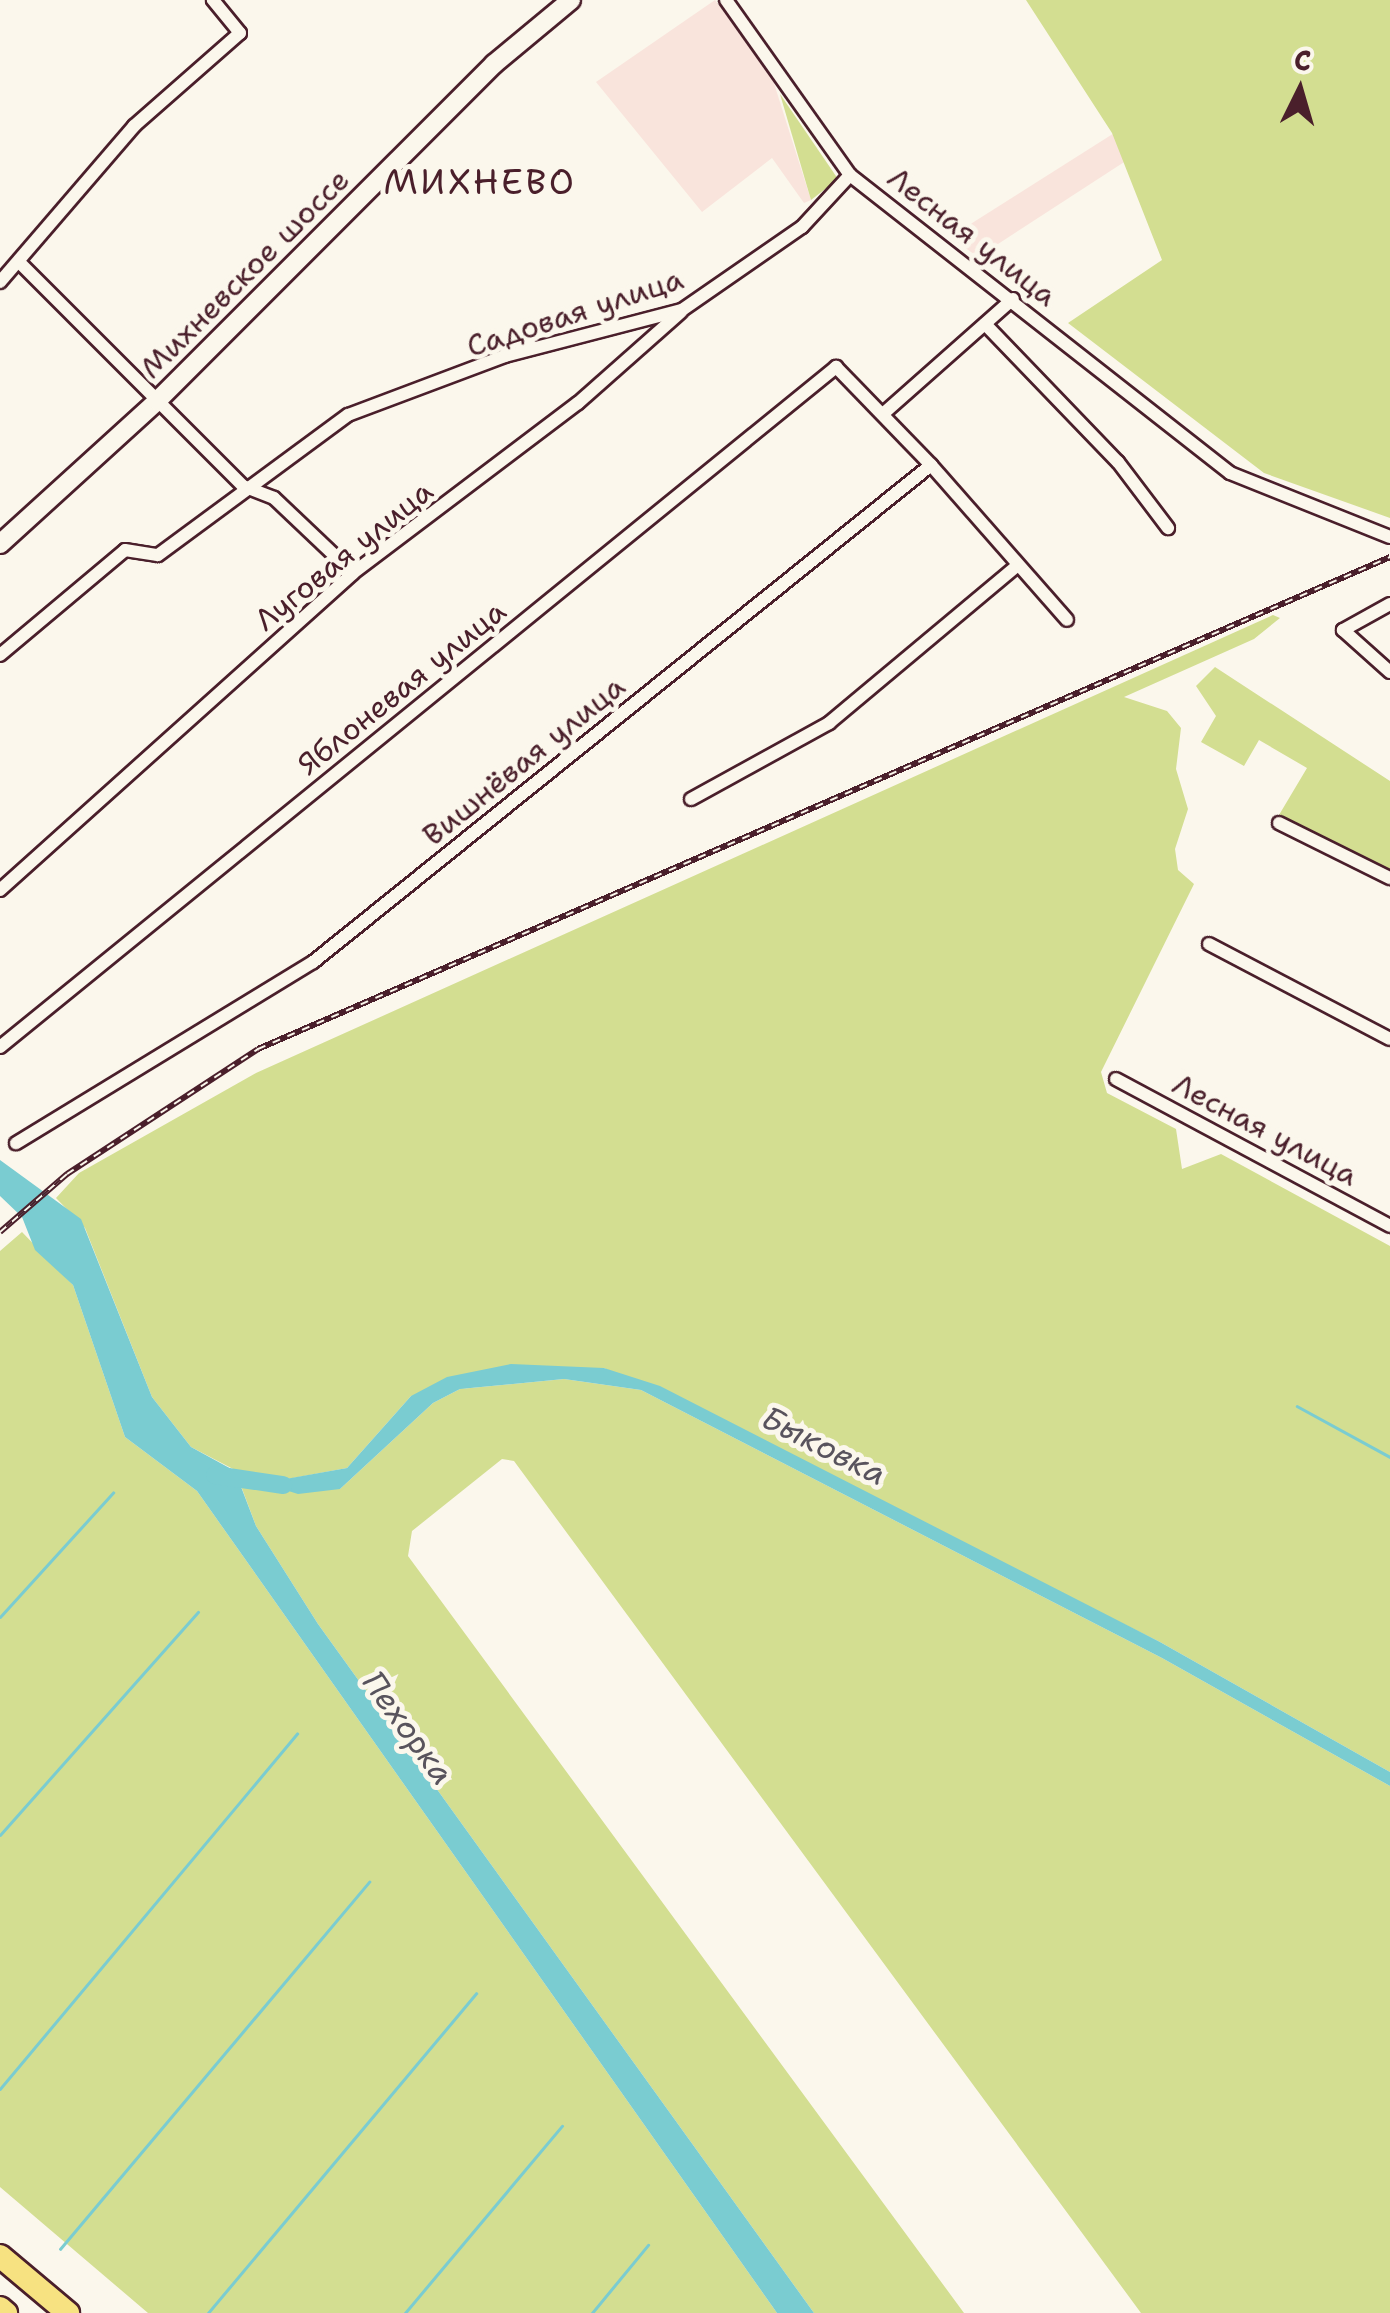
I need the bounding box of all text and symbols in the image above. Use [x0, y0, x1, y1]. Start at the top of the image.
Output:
north arrow [1250, 40, 1350, 140]
text: С [1292, 40, 1313, 80]
street label: Лесная улица [880, 160, 1064, 314]
district label: МИХНЕВО [384, 161, 576, 203]
street label: Михневское шоссе [133, 162, 357, 386]
street label: Садовая улица [462, 261, 688, 365]
street label: Луговая улица [248, 473, 440, 639]
street label: Яблоневая улица [291, 593, 513, 783]
street label: Вишнёвая улица [416, 669, 632, 853]
street label: Лесная улица [1166, 1066, 1364, 1194]
water label: Быковка [755, 1398, 893, 1494]
water label: Пехорка [354, 1664, 462, 1792]

